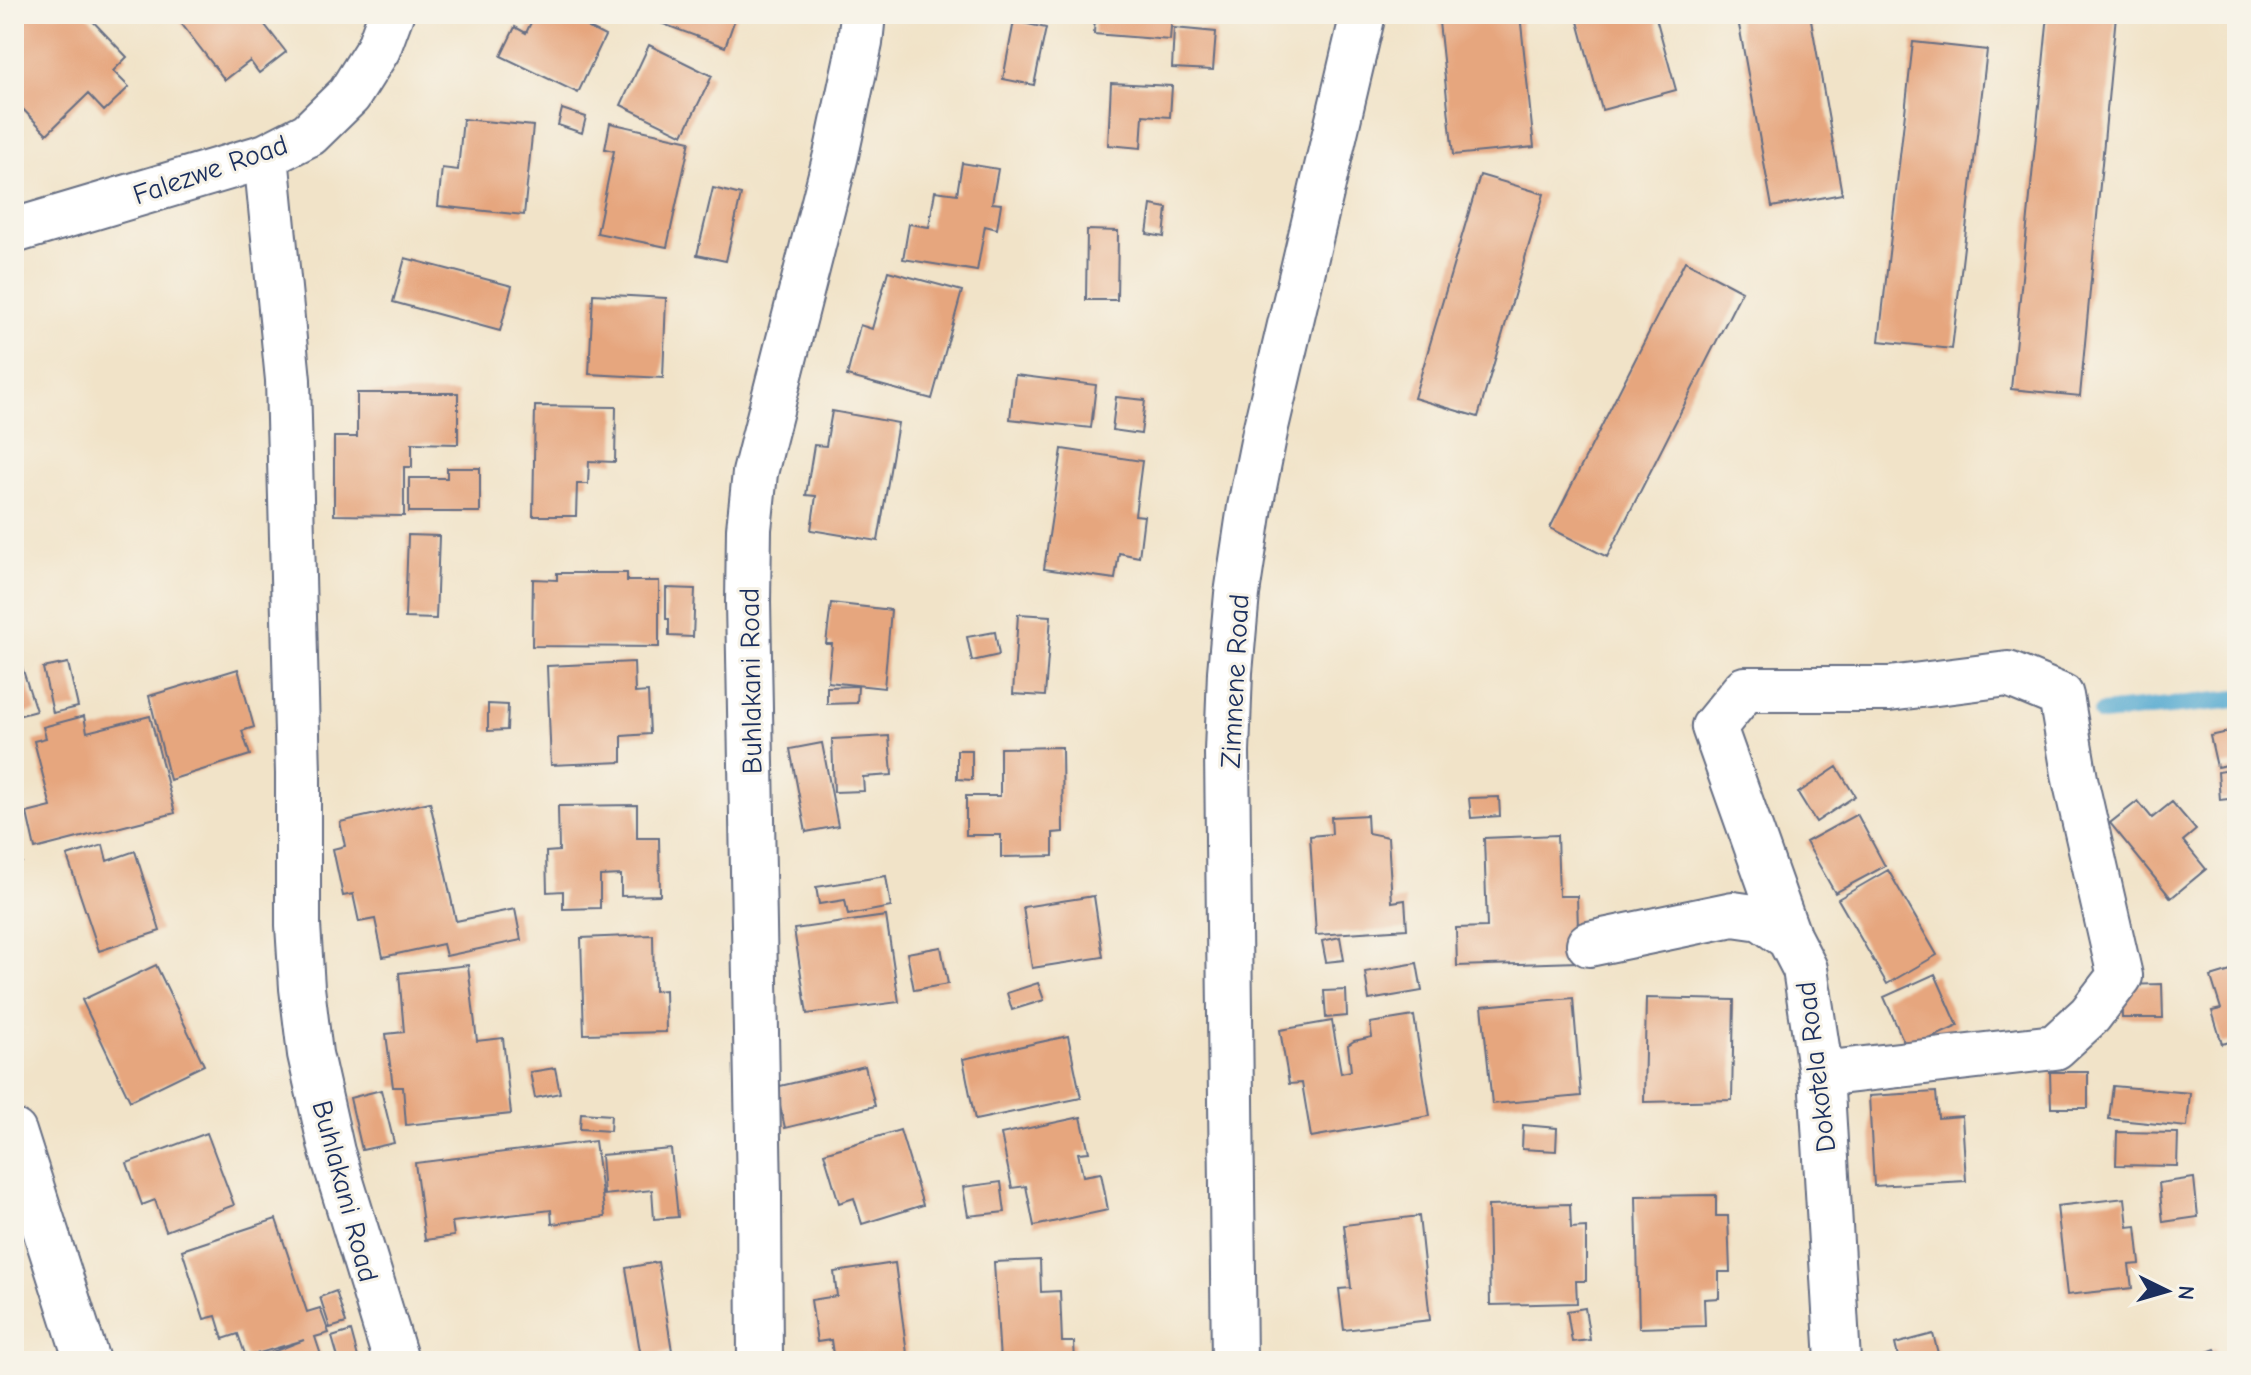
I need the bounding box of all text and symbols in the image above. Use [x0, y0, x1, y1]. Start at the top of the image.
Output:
street label: Falezwe Road [129, 129, 292, 211]
street label: Buhlakani Road [733, 588, 769, 774]
street label: Zimnene Road [1214, 593, 1256, 769]
street label: Dokotela Road [1790, 980, 1842, 1154]
street label: Buhlakani Road [305, 1097, 385, 1285]
north arrow [2127, 1251, 2207, 1331]
text: N [2172, 1284, 2200, 1301]

